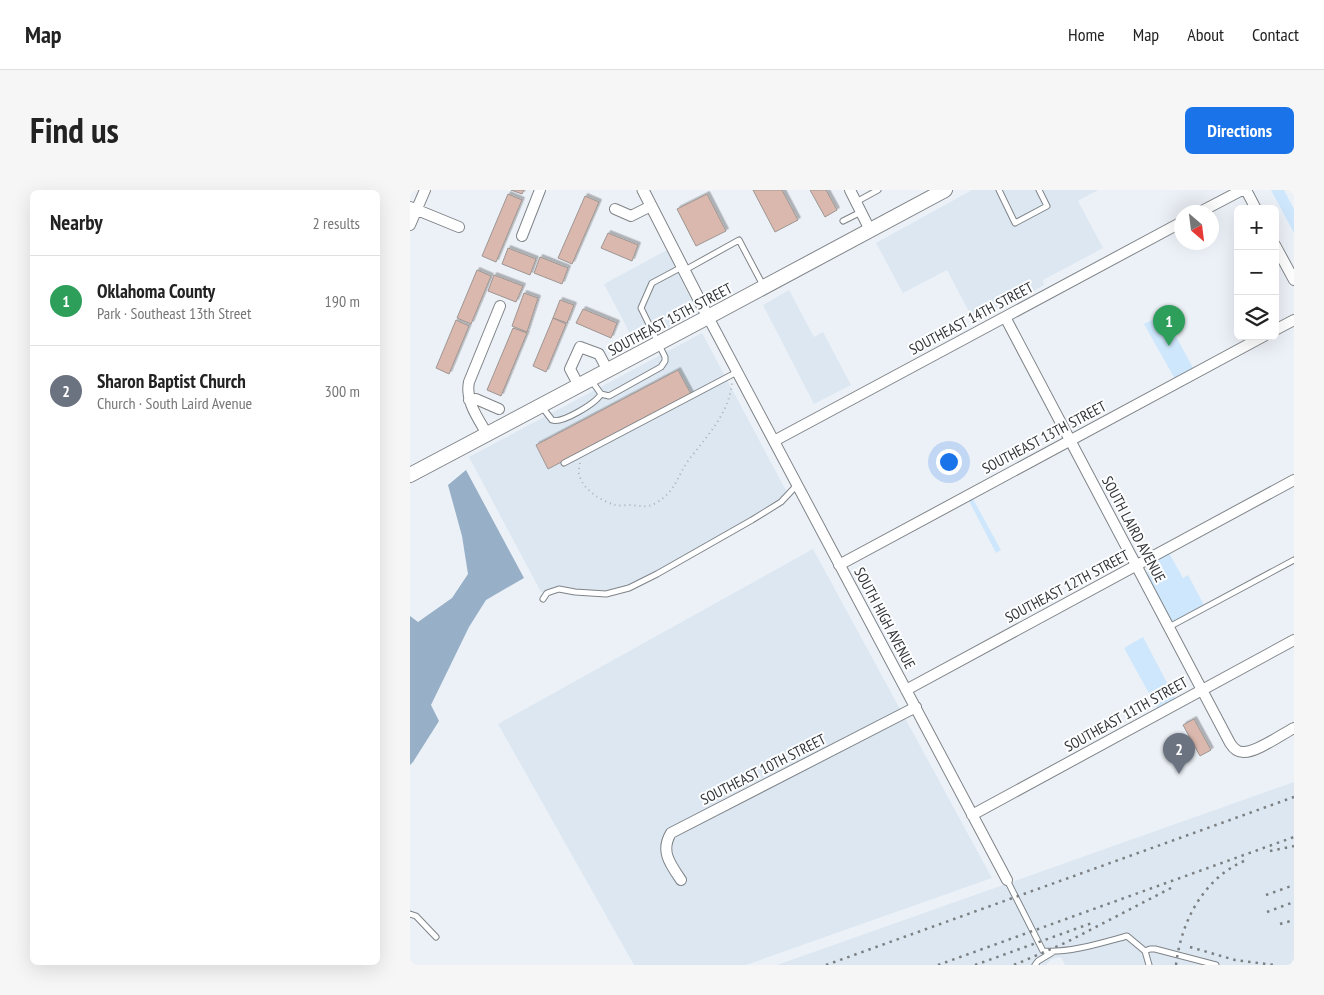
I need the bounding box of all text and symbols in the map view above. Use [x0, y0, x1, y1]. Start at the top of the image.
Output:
text: Map [25, 19, 62, 50]
text: Home [1068, 23, 1105, 46]
text: Map [1133, 23, 1159, 46]
text: About [1187, 23, 1224, 46]
text: Contact [1252, 23, 1299, 46]
text: Find us [30, 107, 119, 153]
button: Directions [1185, 107, 1294, 154]
north arrow [1174, 205, 1219, 250]
map controls [1234, 205, 1279, 340]
button: + [1234, 205, 1279, 250]
text: Nearby [50, 209, 103, 236]
text: 2 results [313, 213, 360, 233]
button: − [1234, 250, 1279, 295]
street label: SOUTHEAST 14TH STREET [906, 277, 1037, 359]
street label: SOUTHEAST 15TH STREET [605, 278, 736, 360]
text: Oklahoma County [97, 279, 215, 303]
text: 1 [62, 291, 70, 311]
text: 190 m [325, 291, 360, 311]
button: layers [1234, 295, 1279, 340]
text: Park · Southeast 13th Street [97, 303, 251, 323]
pin: 1 [1153, 305, 1185, 346]
text: Sharon Baptist Church [97, 369, 246, 393]
text: 2 [62, 381, 70, 401]
text: 300 m [325, 381, 360, 401]
text: Church · South Laird Avenue [97, 393, 252, 413]
street label: SOUTHEAST 13TH STREET [979, 396, 1110, 478]
your location [936, 449, 962, 475]
street label: SOUTH LAIRD AVENUE [1098, 473, 1170, 585]
street label: SOUTHEAST 12TH STREET [1002, 545, 1133, 627]
street label: SOUTH HIGH AVENUE [850, 564, 920, 672]
street label: SOUTHEAST 11TH STREET [1061, 672, 1191, 756]
street label: SOUTHEAST 10TH STREET [697, 729, 829, 809]
pin: 2 [1163, 733, 1195, 774]

